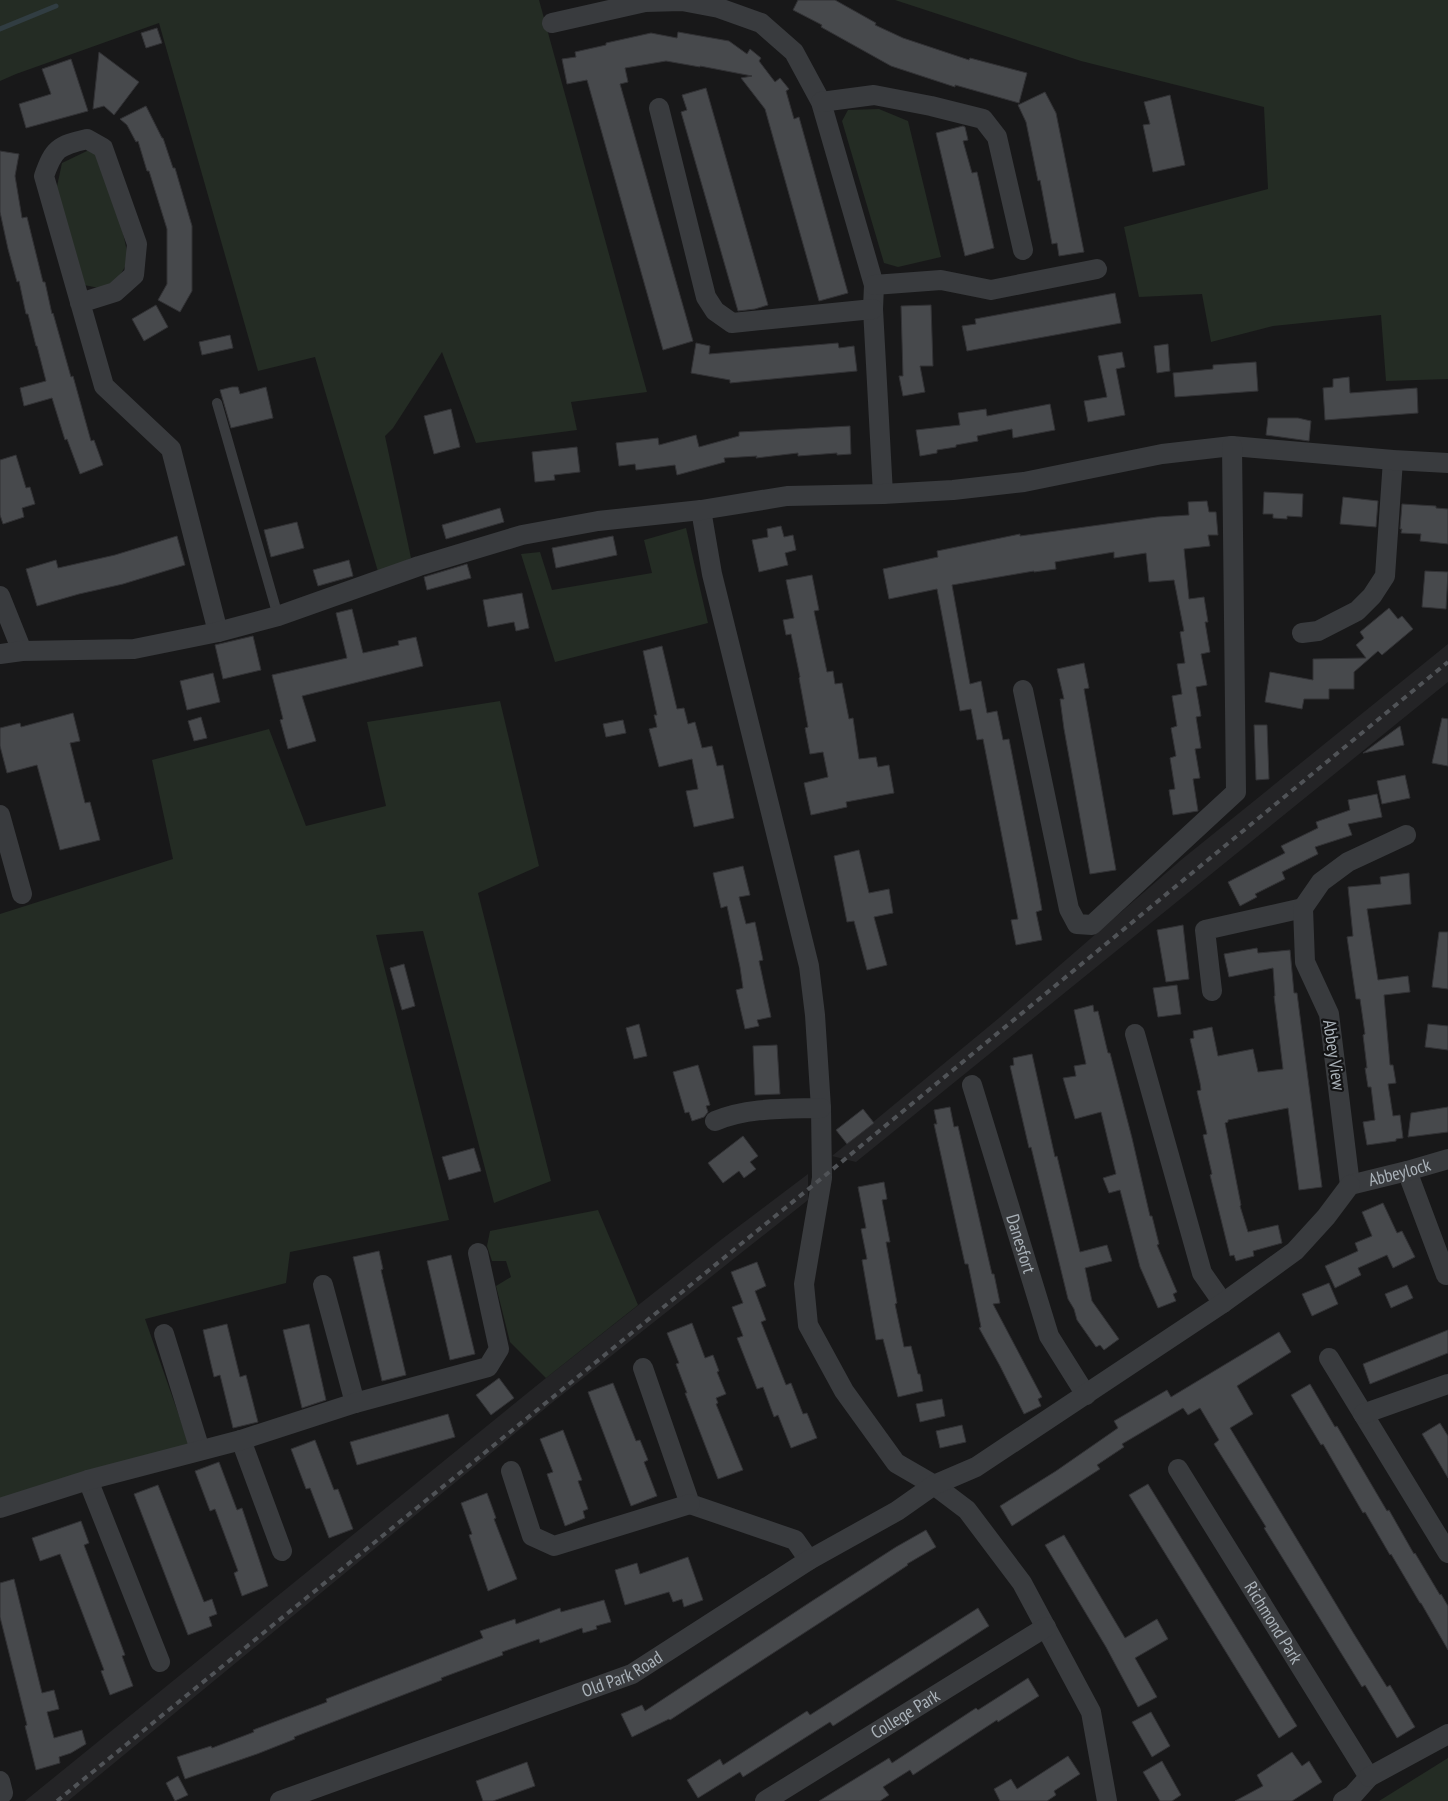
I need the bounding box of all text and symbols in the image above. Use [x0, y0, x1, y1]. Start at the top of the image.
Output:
street label: Abbey View [1318, 1018, 1351, 1092]
street label: Abbeylock [1366, 1153, 1433, 1191]
street label: Danesfort [1001, 1211, 1041, 1276]
street label: Richmond Park [1240, 1577, 1308, 1668]
street label: Old Park Road [579, 1645, 667, 1702]
street label: College Park [866, 1684, 944, 1744]

